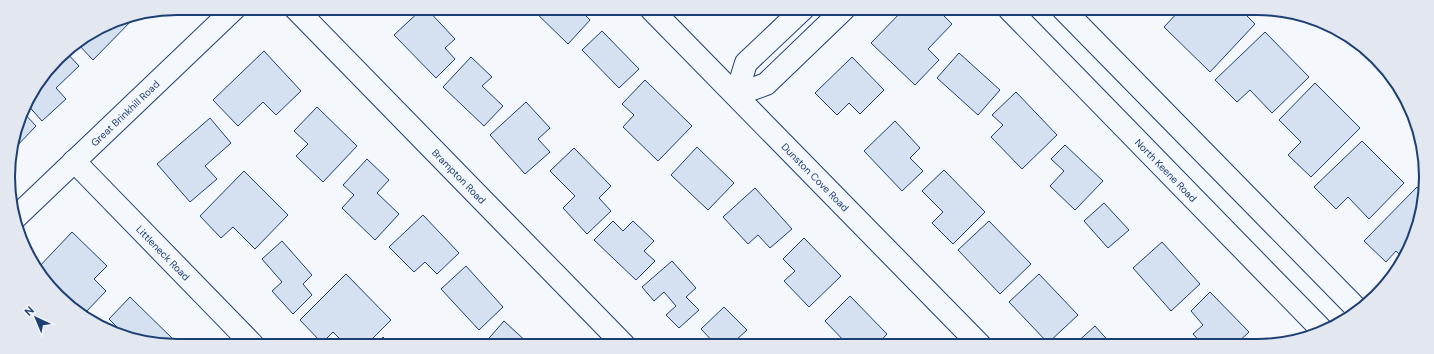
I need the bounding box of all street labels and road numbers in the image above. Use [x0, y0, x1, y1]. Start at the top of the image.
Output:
street label: Great Brinkhill Road [88, 77, 162, 149]
street label: North Keene Road [1132, 136, 1200, 204]
street label: Dunston Cove Road [779, 140, 852, 214]
street label: Brampton Road [429, 146, 489, 206]
street label: Littleneck Road [134, 223, 193, 283]

